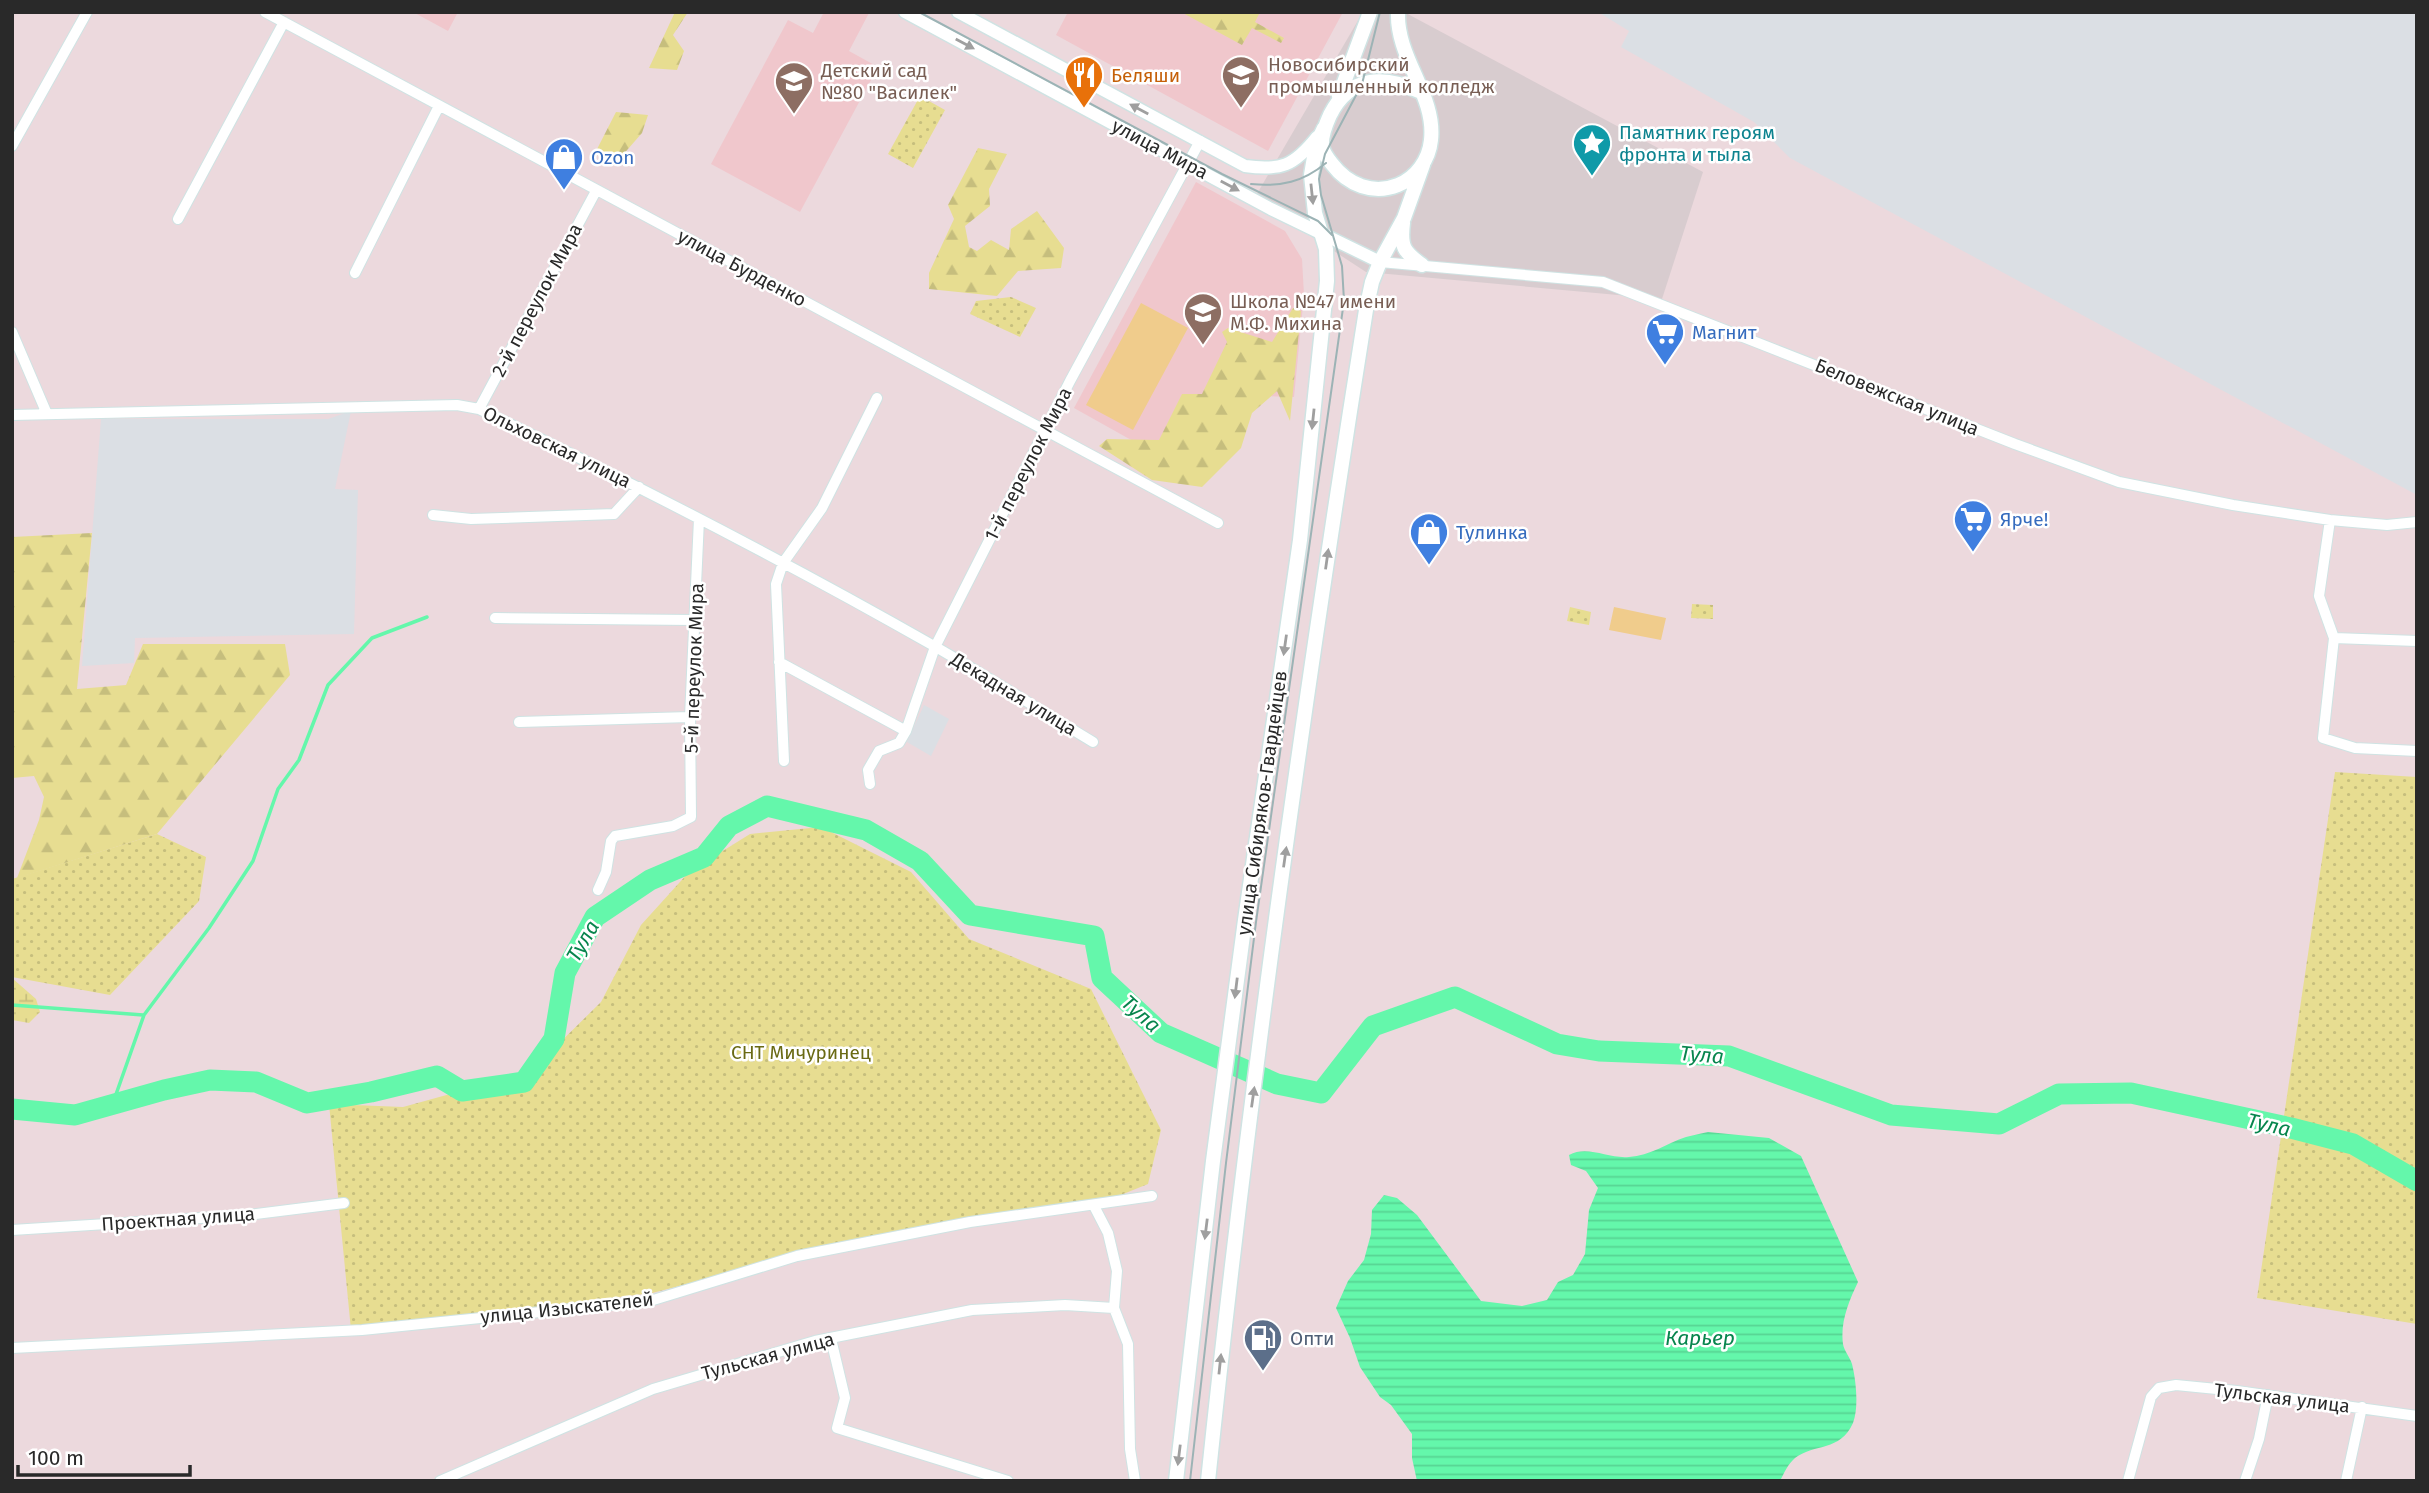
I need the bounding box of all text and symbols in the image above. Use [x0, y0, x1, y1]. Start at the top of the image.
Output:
one-way arrow [955, 39, 975, 50]
place label: Новосибирский промышленный колледж [1268, 53, 1495, 98]
restaurant icon: Беляши [1063, 54, 1105, 109]
school or university icon: Новосибирский промышленный колледж [1220, 54, 1262, 109]
place label: Детский сад №80 "Василек" [820, 59, 957, 104]
school or university icon: Детский сад №80 "Василек" [773, 60, 815, 115]
place label: Беляши [1111, 64, 1180, 87]
one-way arrow [1130, 103, 1149, 115]
street label: улица Мира [1108, 114, 1212, 184]
place label: Памятник героям фронта и тыла [1619, 121, 1775, 166]
place icon: Памятник героям фронта и тыла [1571, 122, 1613, 177]
shop icon: Ozon [543, 136, 585, 191]
place label: Ozon [591, 146, 634, 169]
one-way arrow [1220, 181, 1240, 192]
one-way arrow [1307, 183, 1318, 205]
street label: 2-й переулок Мира [487, 219, 587, 381]
street label: улица Бурденко [674, 224, 810, 312]
place label: Школа №47 имени М.Ф. Михина [1230, 290, 1396, 335]
school or university icon: Школа №47 имени М.Ф. Михина [1182, 291, 1224, 346]
supermarket icon: Магнит [1644, 311, 1686, 366]
place label: Магнит [1692, 321, 1757, 344]
street label: Беловежская улица [1812, 354, 1982, 440]
street label: 1-й переулок Мира [979, 383, 1077, 545]
street label: Ольховская улица [479, 401, 635, 493]
one-way arrow [1307, 408, 1318, 430]
supermarket icon: Ярче! [1952, 498, 1994, 553]
place label: Ярче! [2000, 508, 2048, 531]
shop icon: Тулинка [1408, 511, 1450, 566]
place label: Тулинка [1456, 521, 1528, 544]
one-way arrow [1321, 547, 1332, 569]
street label: 5-й переулок Мира [680, 582, 708, 754]
one-way arrow [1279, 634, 1290, 656]
street label: Декадная улица [946, 647, 1081, 741]
street label: улица Сибиряков-Гвардейцев [1232, 669, 1292, 937]
one-way arrow [1280, 846, 1291, 868]
water label: Тула [561, 916, 605, 966]
one-way arrow [1231, 977, 1242, 999]
water label: Тула [1116, 990, 1166, 1038]
water label: Тула [1679, 1040, 1725, 1070]
park label: СНТ Мичуринец [731, 1041, 871, 1064]
one-way arrow [1247, 1086, 1258, 1108]
water label: Тула [2245, 1107, 2293, 1143]
street label: Проектная улица [100, 1202, 256, 1236]
one-way arrow [1200, 1218, 1211, 1240]
street label: улица Изыскателей [479, 1287, 655, 1329]
fuel station icon: Опти [1242, 1317, 1284, 1372]
water label: Карьер [1665, 1325, 1735, 1351]
street label: Тульская улица [699, 1327, 837, 1385]
place label: Опти [1290, 1327, 1334, 1350]
one-way arrow [1215, 1353, 1226, 1375]
street label: Тульская улица [2213, 1378, 2351, 1418]
scale bar [18, 1434, 189, 1478]
one-way arrow [1174, 1444, 1185, 1466]
text: 100 m [28, 1445, 84, 1471]

